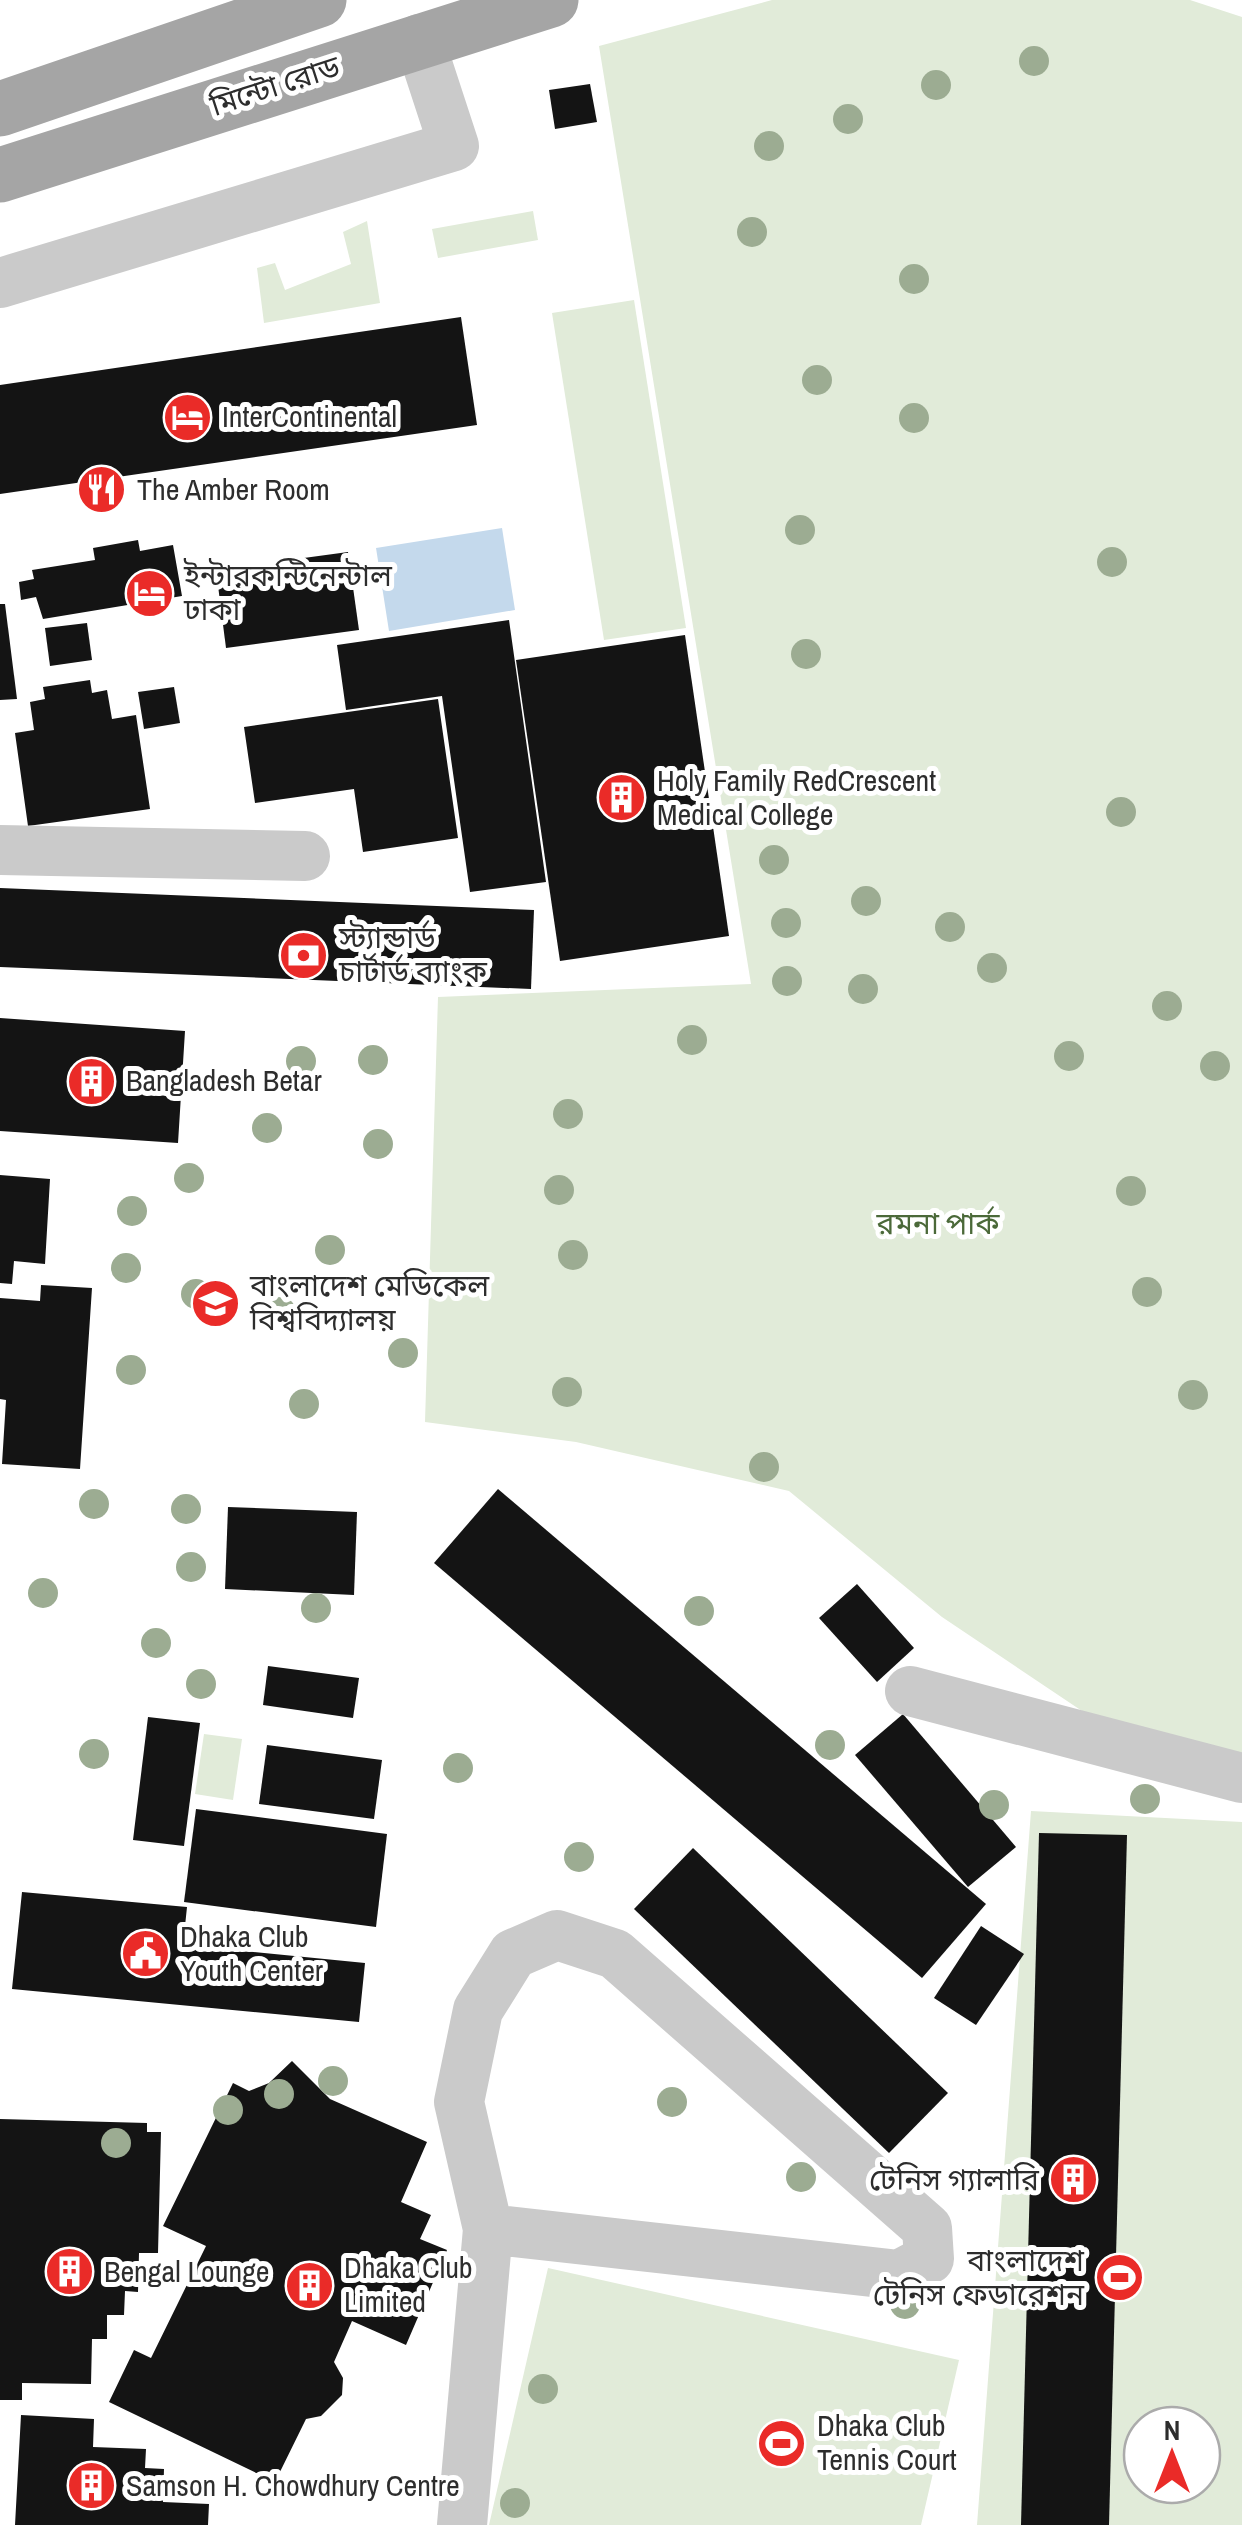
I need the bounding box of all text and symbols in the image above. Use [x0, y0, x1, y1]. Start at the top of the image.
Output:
street label: মিন্টো রোড [204, 45, 345, 125]
hotel icon: InterContinental [161, 391, 213, 443]
place label: InterContinental [222, 396, 397, 436]
restaurant icon: The Amber Room [76, 464, 128, 516]
place label: The Amber Room [137, 469, 330, 509]
place label: ইন্টারকন্টিনেন্টাল ঢাকা [183, 555, 393, 629]
hotel icon: ইন্টারকন্টিনেন্টাল ঢাকা [123, 567, 175, 619]
place label: Holy Family RedCrescent Medical College [657, 760, 936, 834]
building icon: Holy Family RedCrescent Medical College [596, 772, 648, 824]
place label: স্ট্যান্ডার্ড চার্টার্ড ব্যাংক [338, 917, 488, 991]
bank icon: স্ট্যান্ডার্ড চার্টার্ড ব্যাংক [278, 929, 330, 981]
building icon: Bangladesh Betar [65, 1055, 117, 1107]
place label: Bangladesh Betar [126, 1060, 322, 1100]
park label: রমনা পার্ক [876, 1203, 1000, 1243]
place label: বাংলাদেশ মেডিকেল বিশ্ববিদ্যালয় [249, 1265, 490, 1339]
school or university icon: বাংলাদেশ মেডিকেল বিশ্ববিদ্যালয় [189, 1277, 241, 1329]
place label: Dhaka Club Youth Center [180, 1916, 324, 1990]
public building icon: Dhaka Club Youth Center [119, 1928, 171, 1980]
building icon: টেনিস গ্যালারি [1048, 2154, 1100, 2206]
place label: টেনিস গ্যালারি [869, 2159, 1040, 2199]
place label: বাংলাদেশ টেনিস ফেডারেশন [873, 2240, 1085, 2314]
building icon: Bengal Lounge [43, 2246, 95, 2298]
place label: Dhaka Club Limited [344, 2247, 473, 2321]
place label: Bengal Lounge [104, 2251, 270, 2291]
sports icon: বাংলাদেশ টেনিস ফেডারেশন [1093, 2252, 1145, 2304]
building icon: Dhaka Club Limited [283, 2259, 335, 2311]
place label: Dhaka Club Tennis Court [817, 2405, 957, 2479]
north arrow [1122, 2405, 1222, 2505]
text: N [1164, 2411, 1180, 2449]
sports icon: Dhaka Club Tennis Court [756, 2417, 808, 2469]
building icon: Samson H. Chowdhury Centre [65, 2460, 117, 2512]
place label: Samson H. Chowdhury Centre [126, 2465, 460, 2505]

